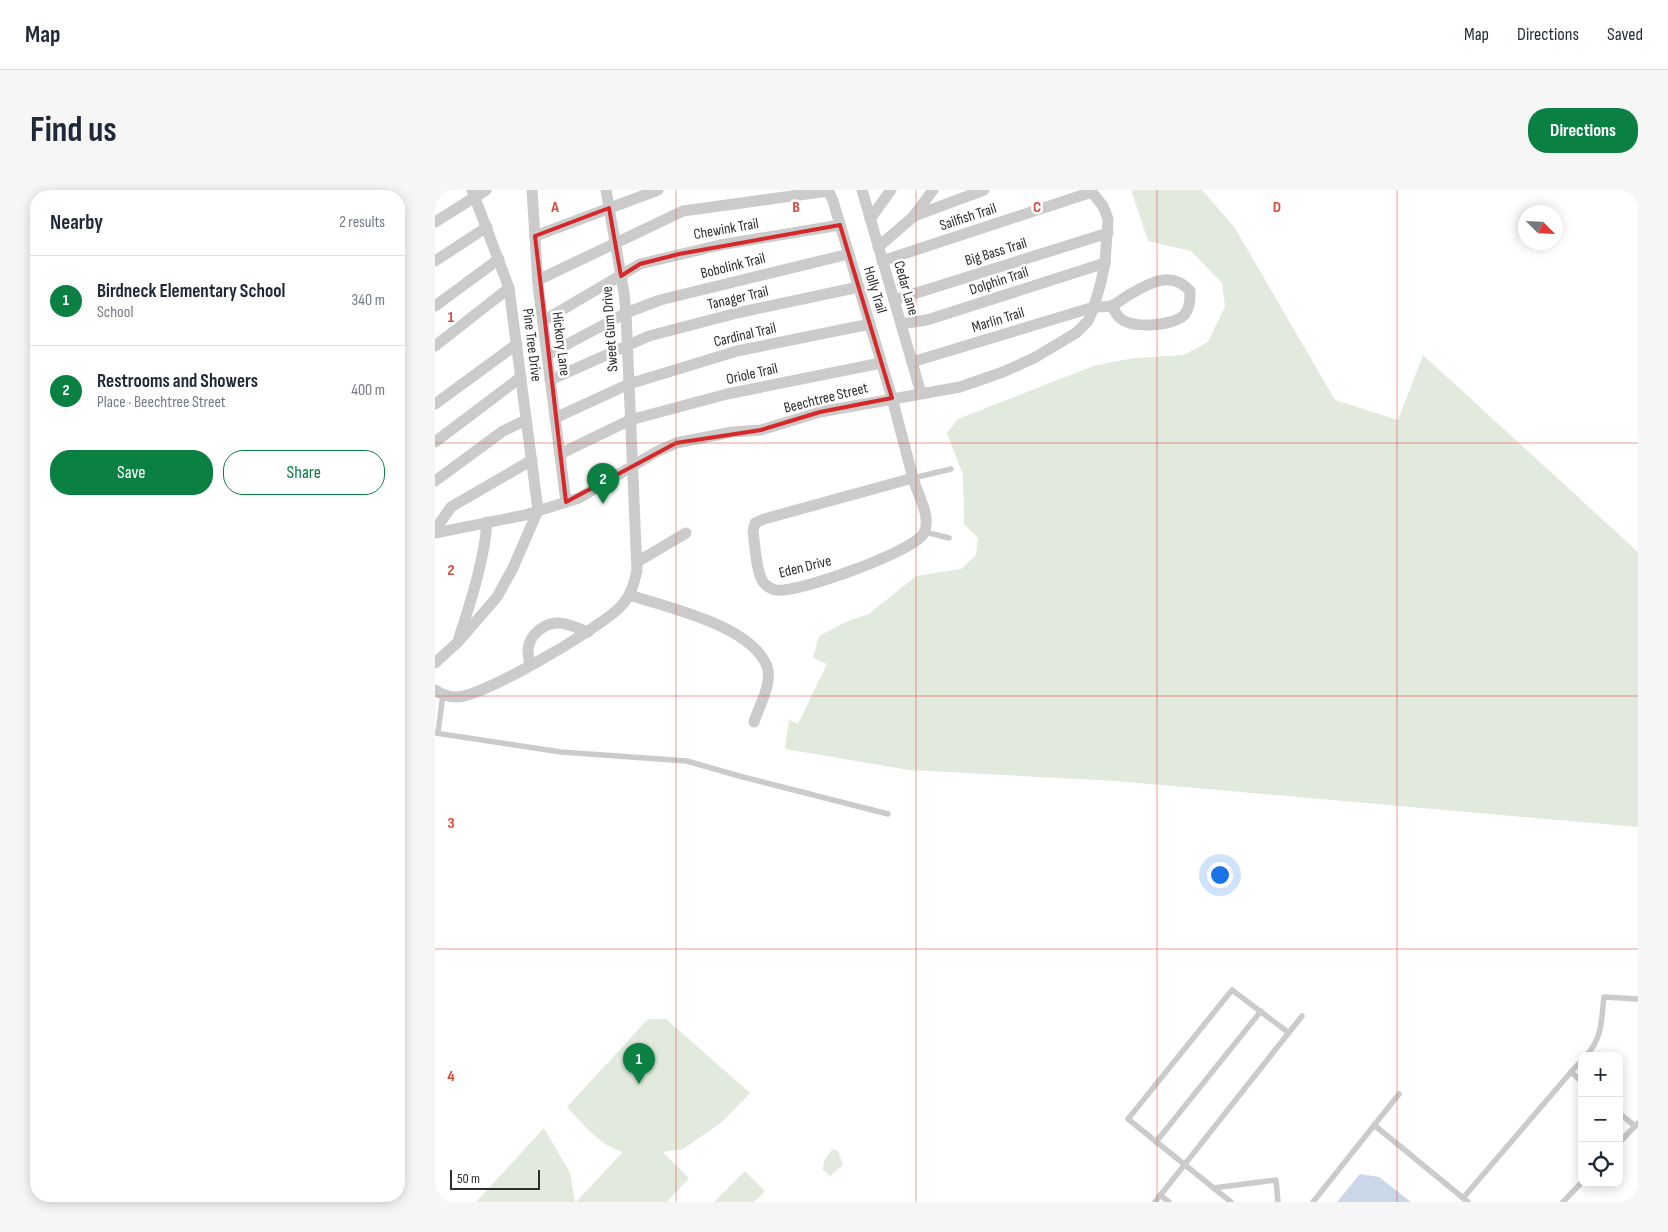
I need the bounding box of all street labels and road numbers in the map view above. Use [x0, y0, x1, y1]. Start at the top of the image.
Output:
street label: Sailfish Trail [937, 199, 999, 235]
street label: Chewink Trail [692, 214, 760, 244]
street label: Big Bass Trail [963, 234, 1029, 270]
street label: Bobolink Trail [699, 249, 767, 283]
street label: Cedar Lane [889, 259, 923, 317]
street label: Dolphin Trail [967, 263, 1031, 299]
street label: Holly Trail [859, 264, 891, 316]
street label: Tanager Trail [706, 282, 770, 314]
street label: Sweet Gum Drive [598, 286, 622, 372]
street label: Marlin Trail [969, 303, 1027, 337]
street label: Pine Tree Drive [518, 307, 546, 383]
street label: Hickory Lane [548, 311, 574, 377]
street label: Cardinal Trail [712, 319, 778, 351]
street label: Oriole Trail [724, 359, 780, 389]
street label: Beechtree Street [782, 378, 870, 418]
street label: Eden Drive [777, 551, 833, 583]

